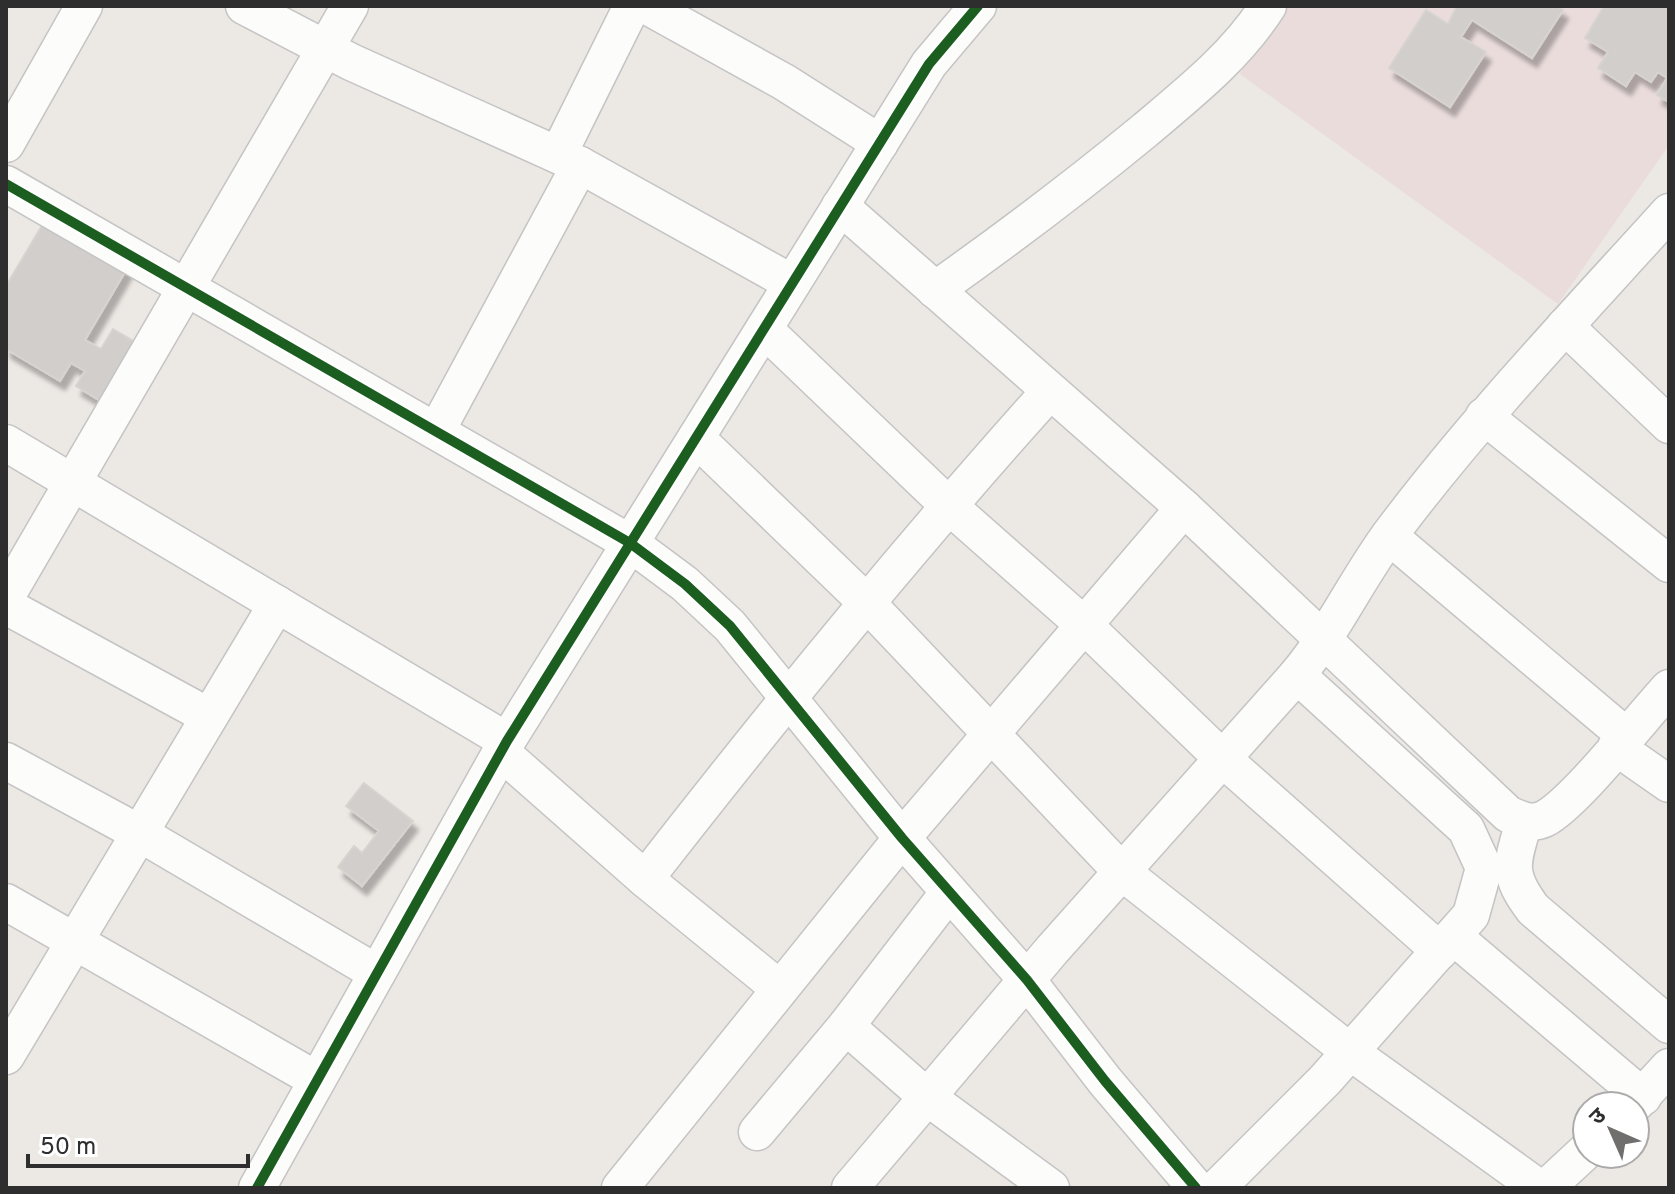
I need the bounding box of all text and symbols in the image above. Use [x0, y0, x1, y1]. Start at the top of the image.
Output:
north arrow [1571, 1090, 1651, 1170]
text: उ [1585, 1103, 1614, 1132]
scale bar [28, 1118, 248, 1168]
text: 50 m [40, 1133, 96, 1163]

